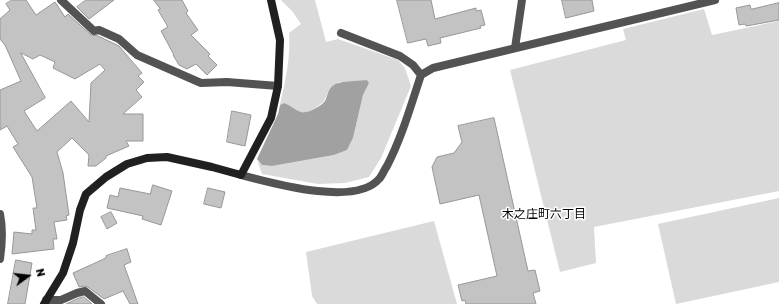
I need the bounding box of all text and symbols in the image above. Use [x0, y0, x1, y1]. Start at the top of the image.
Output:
district label: 木之庄町六丁目 [502, 208, 586, 222]
north arrow [8, 256, 48, 296]
text: N [33, 267, 47, 278]

